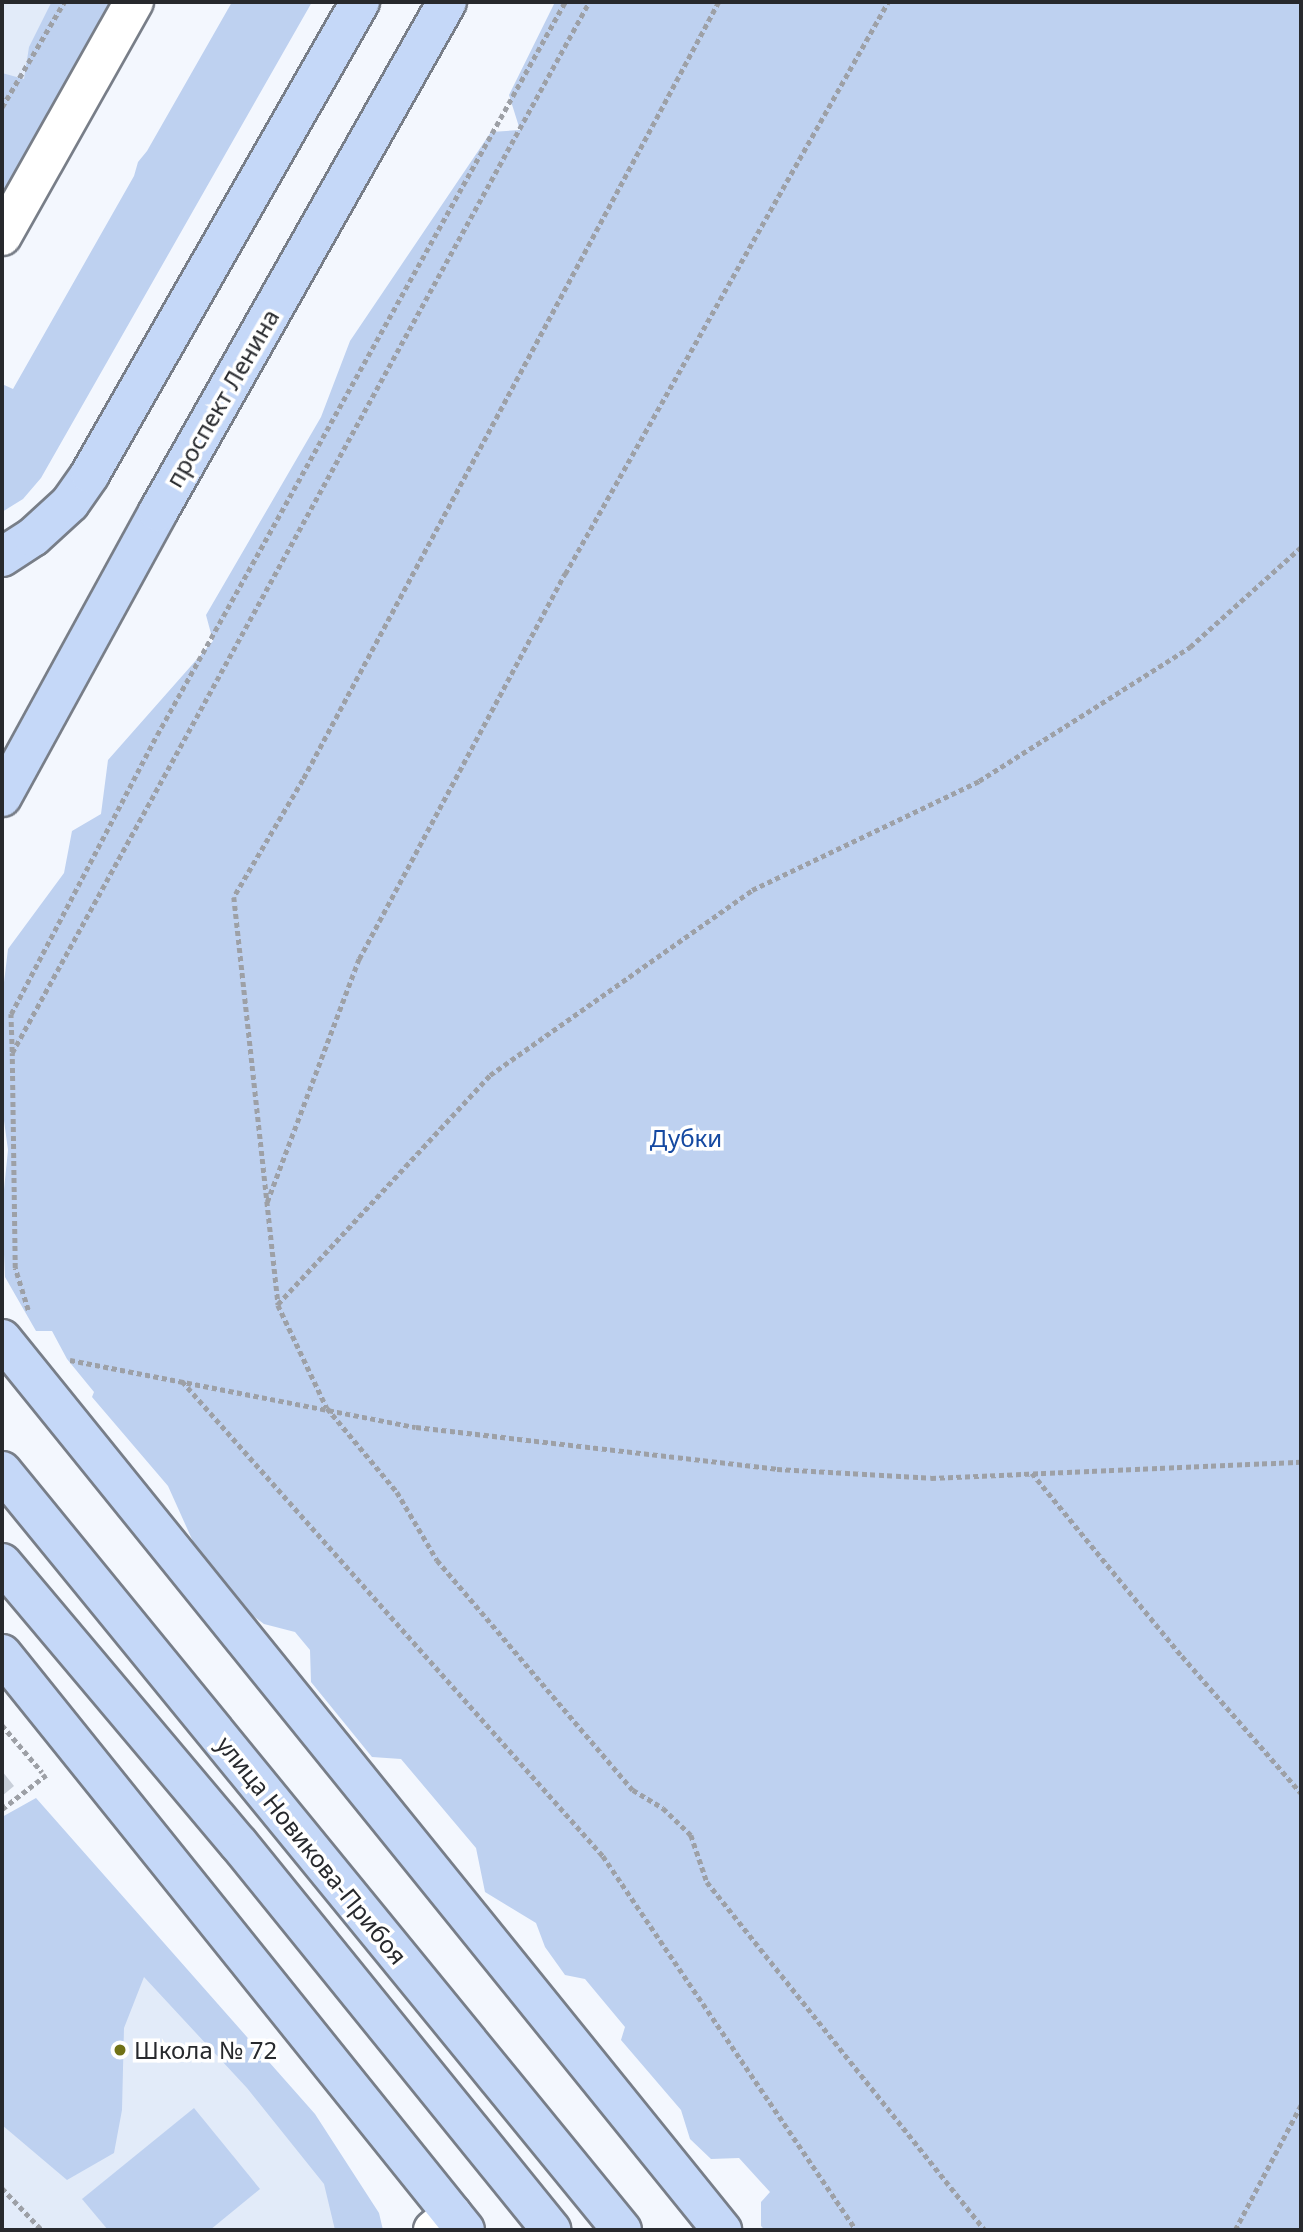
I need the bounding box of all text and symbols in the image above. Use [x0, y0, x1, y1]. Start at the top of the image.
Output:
street label: проспект Ленина [159, 304, 285, 492]
park label: Дубки [650, 1124, 722, 1152]
street label: улица Новикова-Прибоя [211, 1730, 413, 1970]
place label: Школа № 72 [134, 2036, 277, 2064]
marker: Школа № 72 [112, 2042, 128, 2058]

